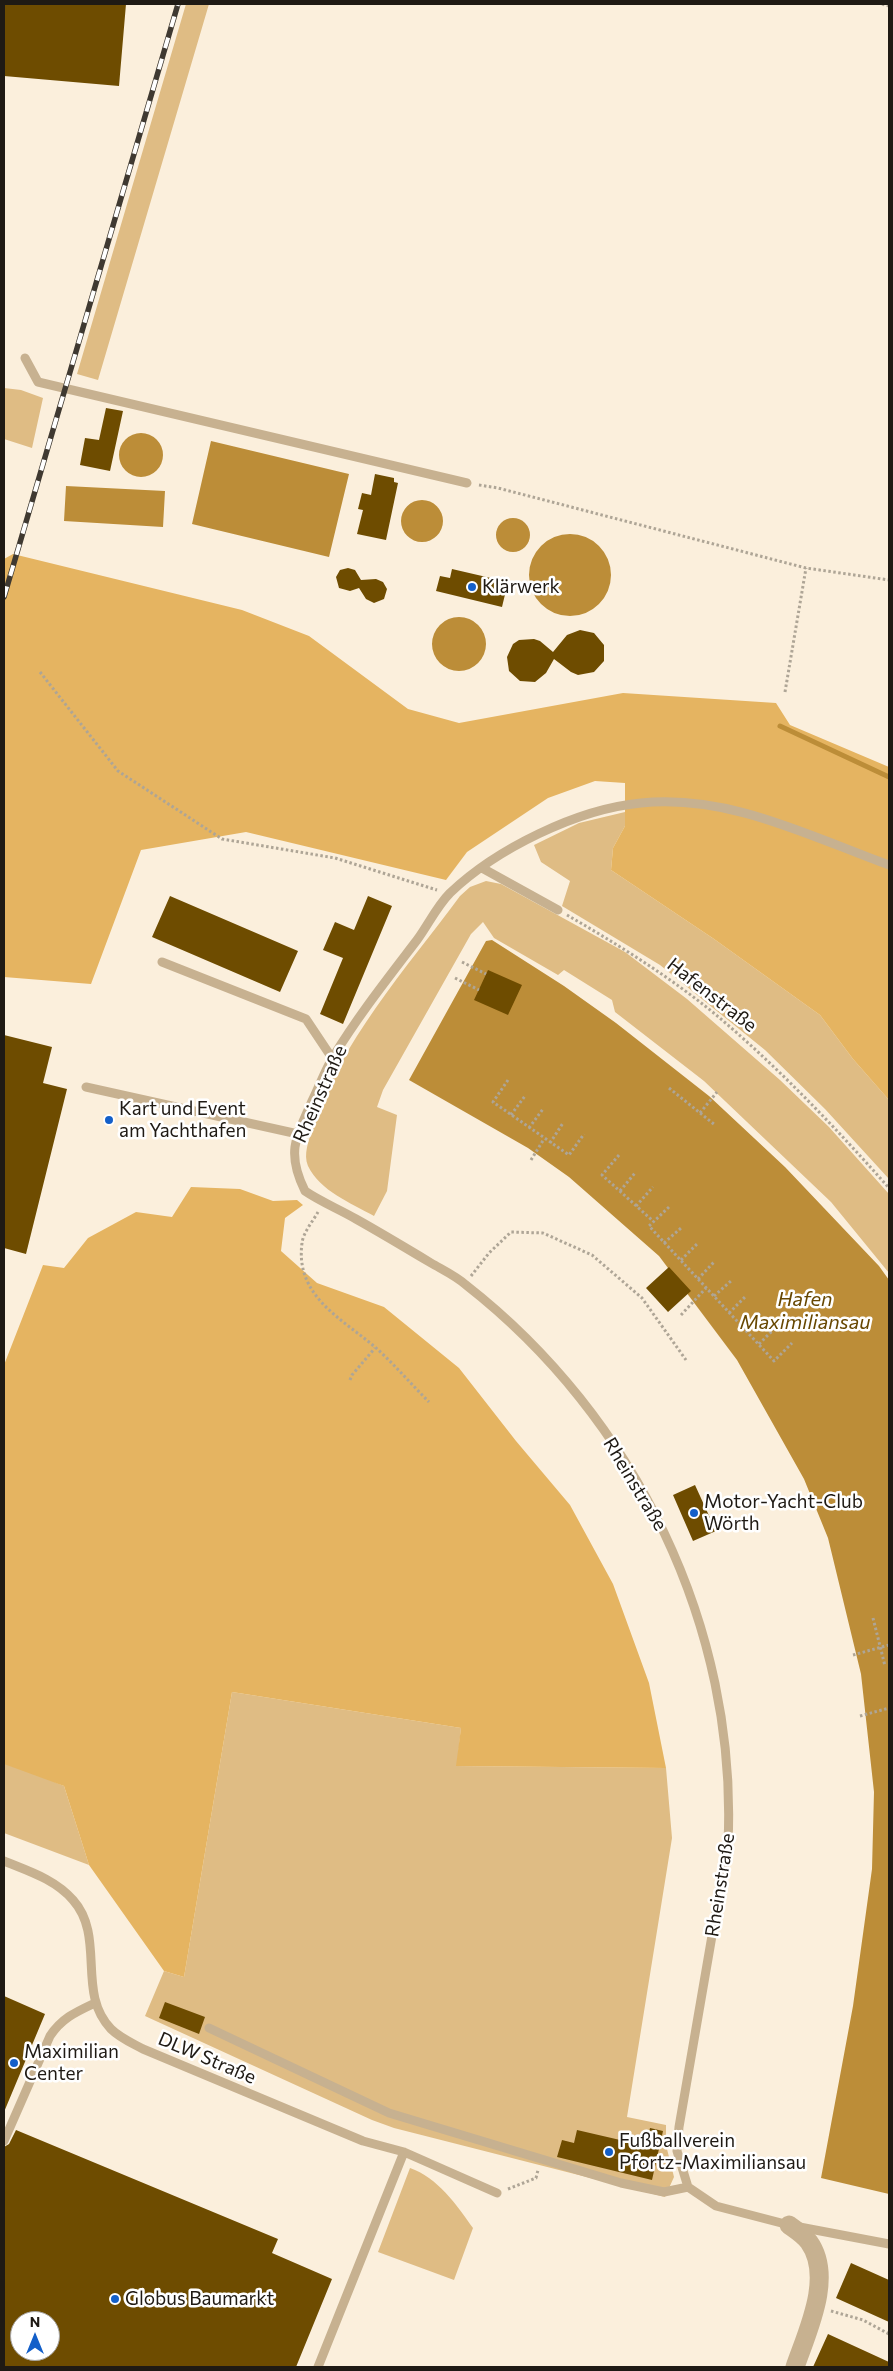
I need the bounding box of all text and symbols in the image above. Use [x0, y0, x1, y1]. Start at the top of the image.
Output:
place label: Klärwerk [482, 576, 560, 598]
marker: Klärwerk [466, 581, 478, 593]
street label: Hafenstraße [663, 953, 761, 1037]
street label: Rheinstraße [288, 1042, 352, 1146]
place label: Kart und Event am Yachthafen [119, 1098, 246, 1142]
marker: Kart und Event am Yachthafen [103, 1114, 115, 1126]
water label: Hafen Maximiliansau [740, 1287, 870, 1334]
street label: Rheinstraße [598, 1433, 672, 1535]
place label: Motor-Yacht-Club Wörth [704, 1491, 863, 1535]
marker: Motor-Yacht-Club Wörth [688, 1507, 700, 1519]
street label: Rheinstraße [701, 1832, 739, 1938]
street label: DLW Straße [155, 2027, 259, 2089]
place label: Maximilian Center [24, 2041, 119, 2085]
marker: Maximilian Center [8, 2057, 20, 2069]
place label: Fußballverein Pfortz-Maximiliansau [619, 2130, 806, 2174]
marker: Fußballverein Pfortz-Maximiliansau [603, 2146, 615, 2158]
place label: Globus Baumarkt [125, 2288, 274, 2310]
marker: Globus Baumarkt [109, 2293, 121, 2305]
north arrow [10, 2311, 60, 2361]
text: N [30, 2313, 40, 2330]

